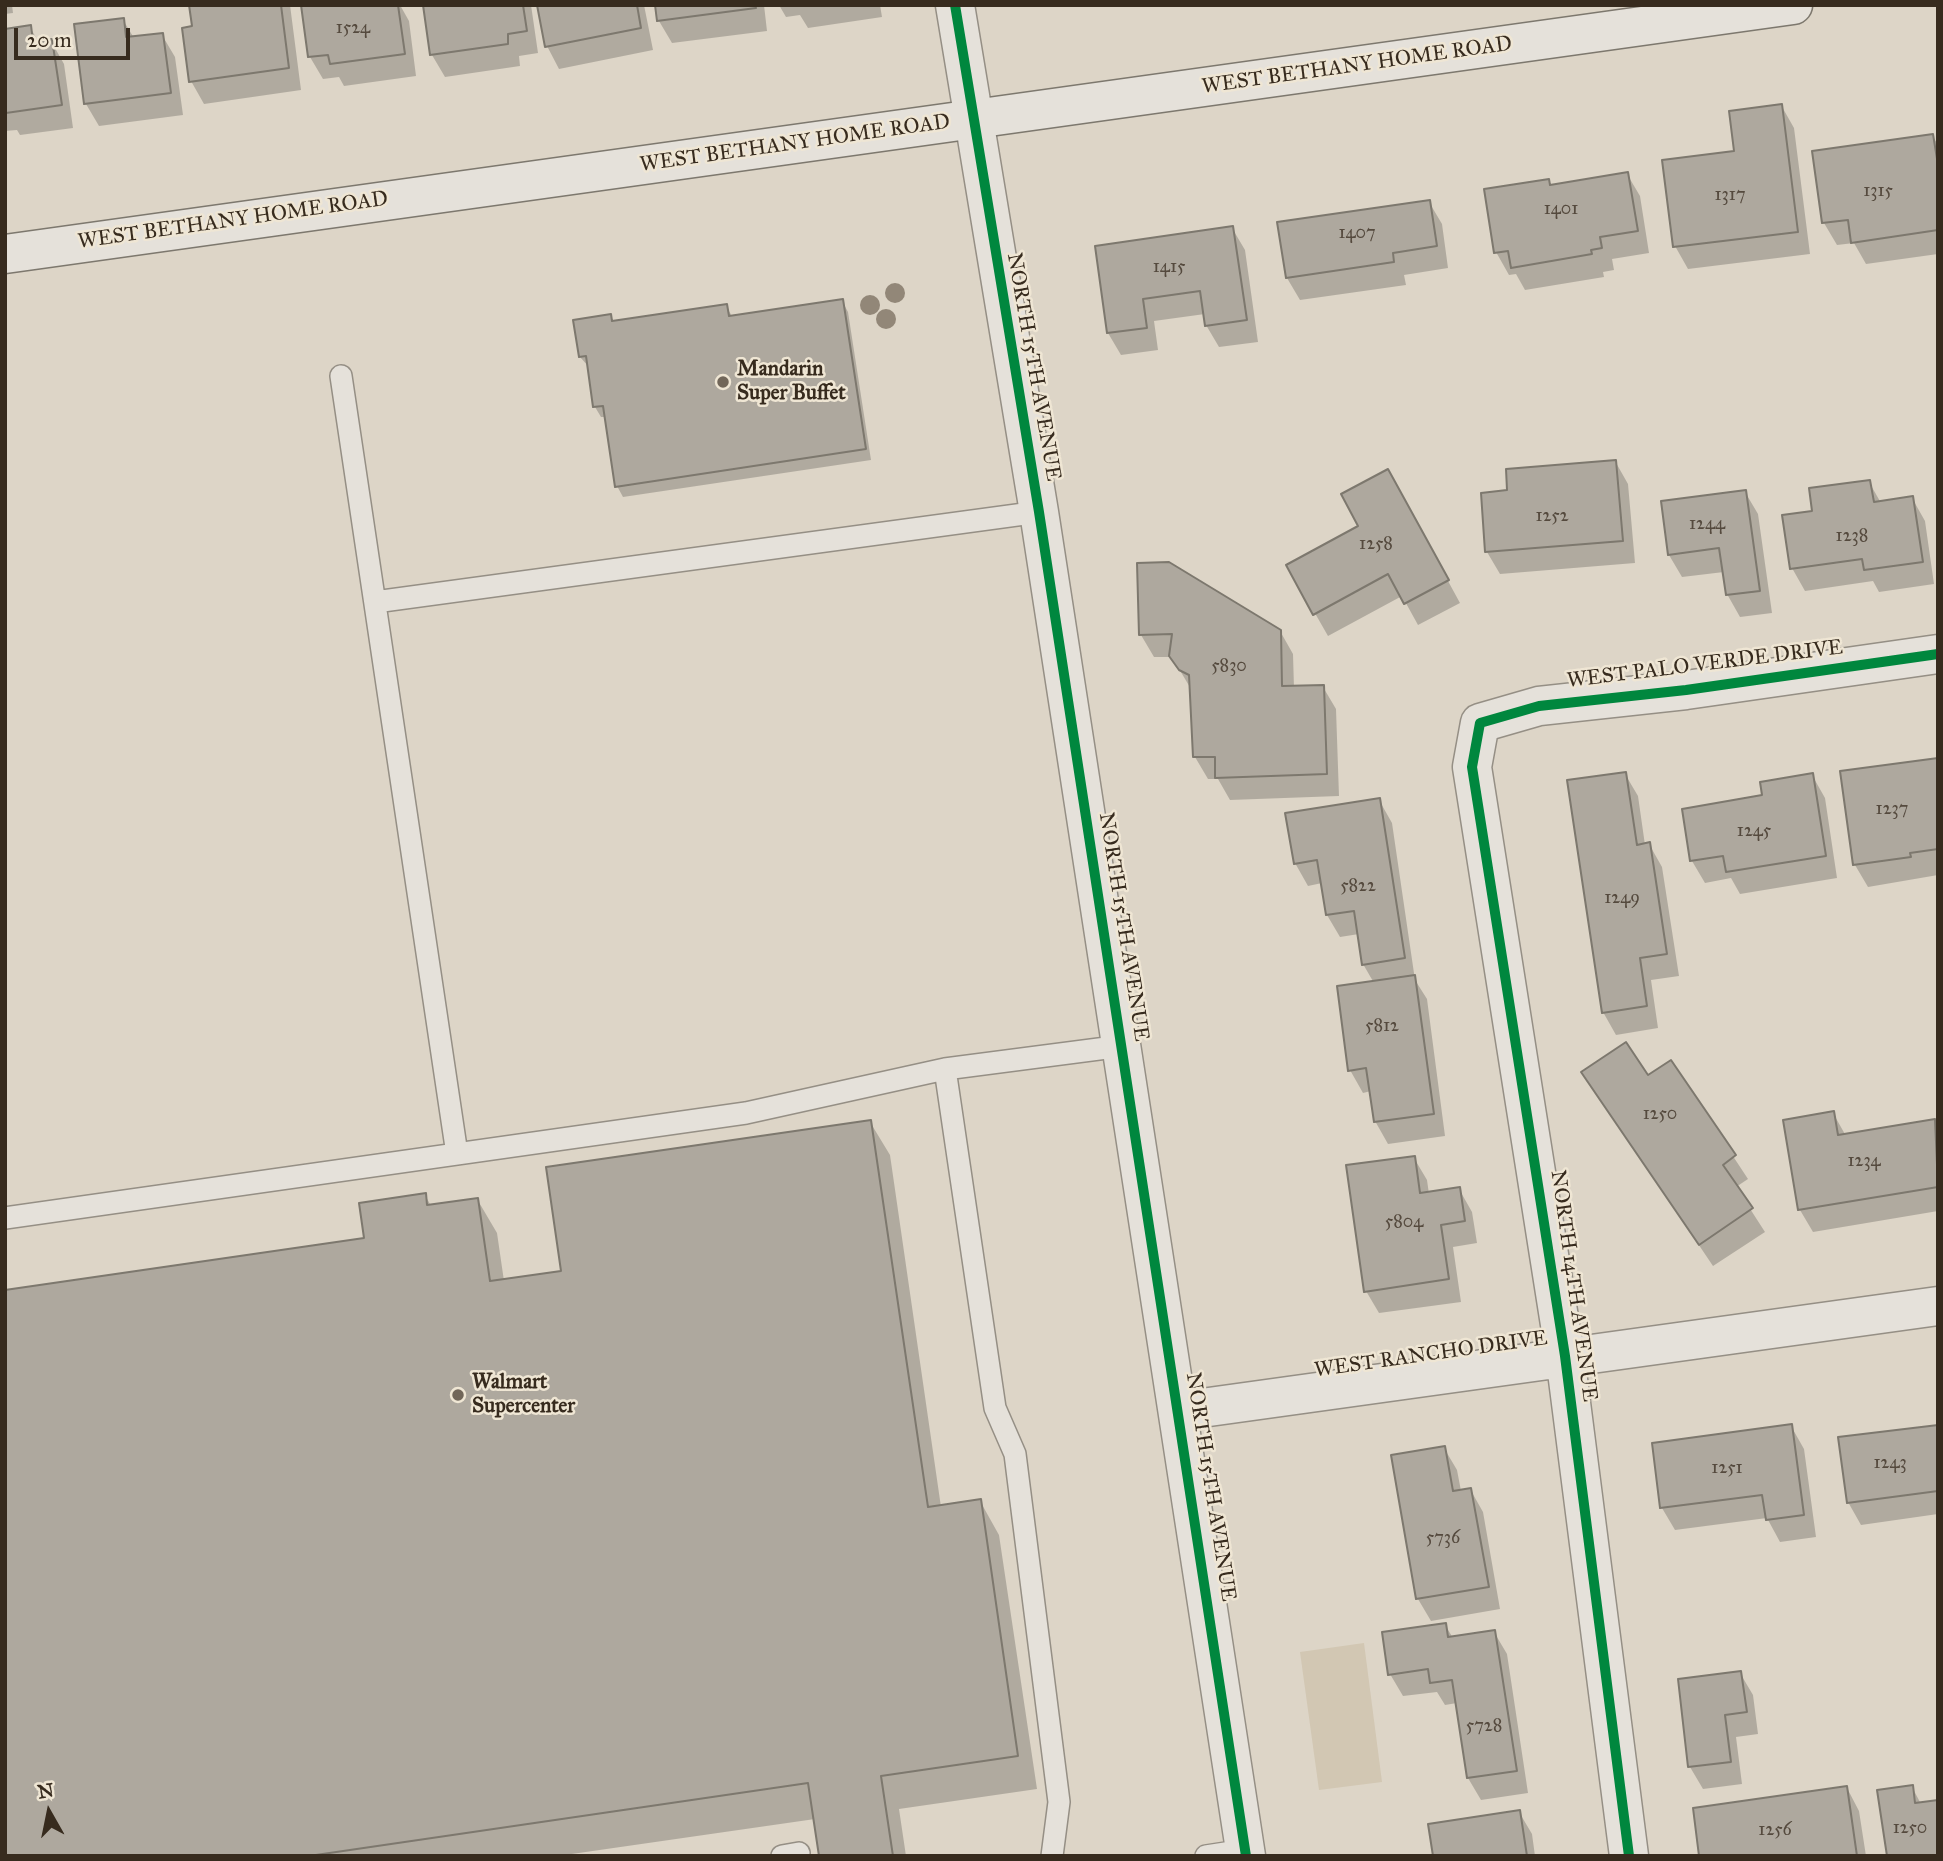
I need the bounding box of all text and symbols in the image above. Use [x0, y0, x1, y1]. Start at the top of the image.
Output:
scale bar [18, 14, 133, 58]
house number: 1524 [336, 18, 370, 40]
text: 20 m [27, 27, 72, 53]
street label: WEST BETHANY HOME ROAD [1200, 32, 1514, 100]
street label: WEST BETHANY HOME ROAD [638, 110, 952, 178]
house number: 1315 [1863, 181, 1893, 203]
house number: 1317 [1714, 185, 1746, 207]
street label: WEST BETHANY HOME ROAD [76, 187, 390, 255]
house number: 1401 [1544, 199, 1578, 221]
house number: 1407 [1338, 223, 1376, 245]
street label: NORTH 15TH AVENUE [1000, 251, 1066, 483]
house number: 1415 [1153, 257, 1185, 279]
place label: Mandarin Super Buffet [737, 357, 846, 407]
marker: Mandarin Super Buffet [715, 374, 731, 390]
house number: 1252 [1535, 506, 1569, 528]
house number: 1244 [1689, 514, 1725, 536]
house number: 1238 [1836, 526, 1868, 548]
house number: 1258 [1359, 534, 1393, 556]
street label: WEST PALO VERDE DRIVE [1566, 636, 1844, 694]
house number: 5830 [1211, 656, 1247, 678]
house number: 1237 [1876, 799, 1908, 821]
street label: NORTH 15TH AVENUE [1092, 811, 1154, 1043]
house number: 1245 [1737, 821, 1771, 843]
house number: 5822 [1340, 876, 1376, 898]
house number: 1249 [1604, 888, 1640, 910]
house number: 5812 [1365, 1016, 1399, 1038]
house number: 1250 [1643, 1104, 1677, 1126]
house number: 1234 [1847, 1151, 1881, 1173]
street label: NORTH 14TH AVENUE [1544, 1169, 1602, 1403]
house number: 5804 [1385, 1212, 1423, 1234]
street label: WEST RANCHO DRIVE [1313, 1326, 1549, 1384]
place label: Walmart Supercenter [472, 1370, 575, 1420]
street label: NORTH 15TH AVENUE [1179, 1371, 1241, 1603]
marker: Walmart Supercenter [450, 1387, 466, 1403]
house number: 1243 [1873, 1453, 1907, 1475]
house number: 1251 [1711, 1458, 1743, 1480]
house number: 5736 [1426, 1528, 1460, 1550]
house number: 5728 [1466, 1716, 1502, 1738]
north arrow [14, 1777, 84, 1847]
text: N [36, 1778, 55, 1803]
house number: 1250 [1893, 1818, 1927, 1840]
house number: 1256 [1758, 1820, 1792, 1842]

